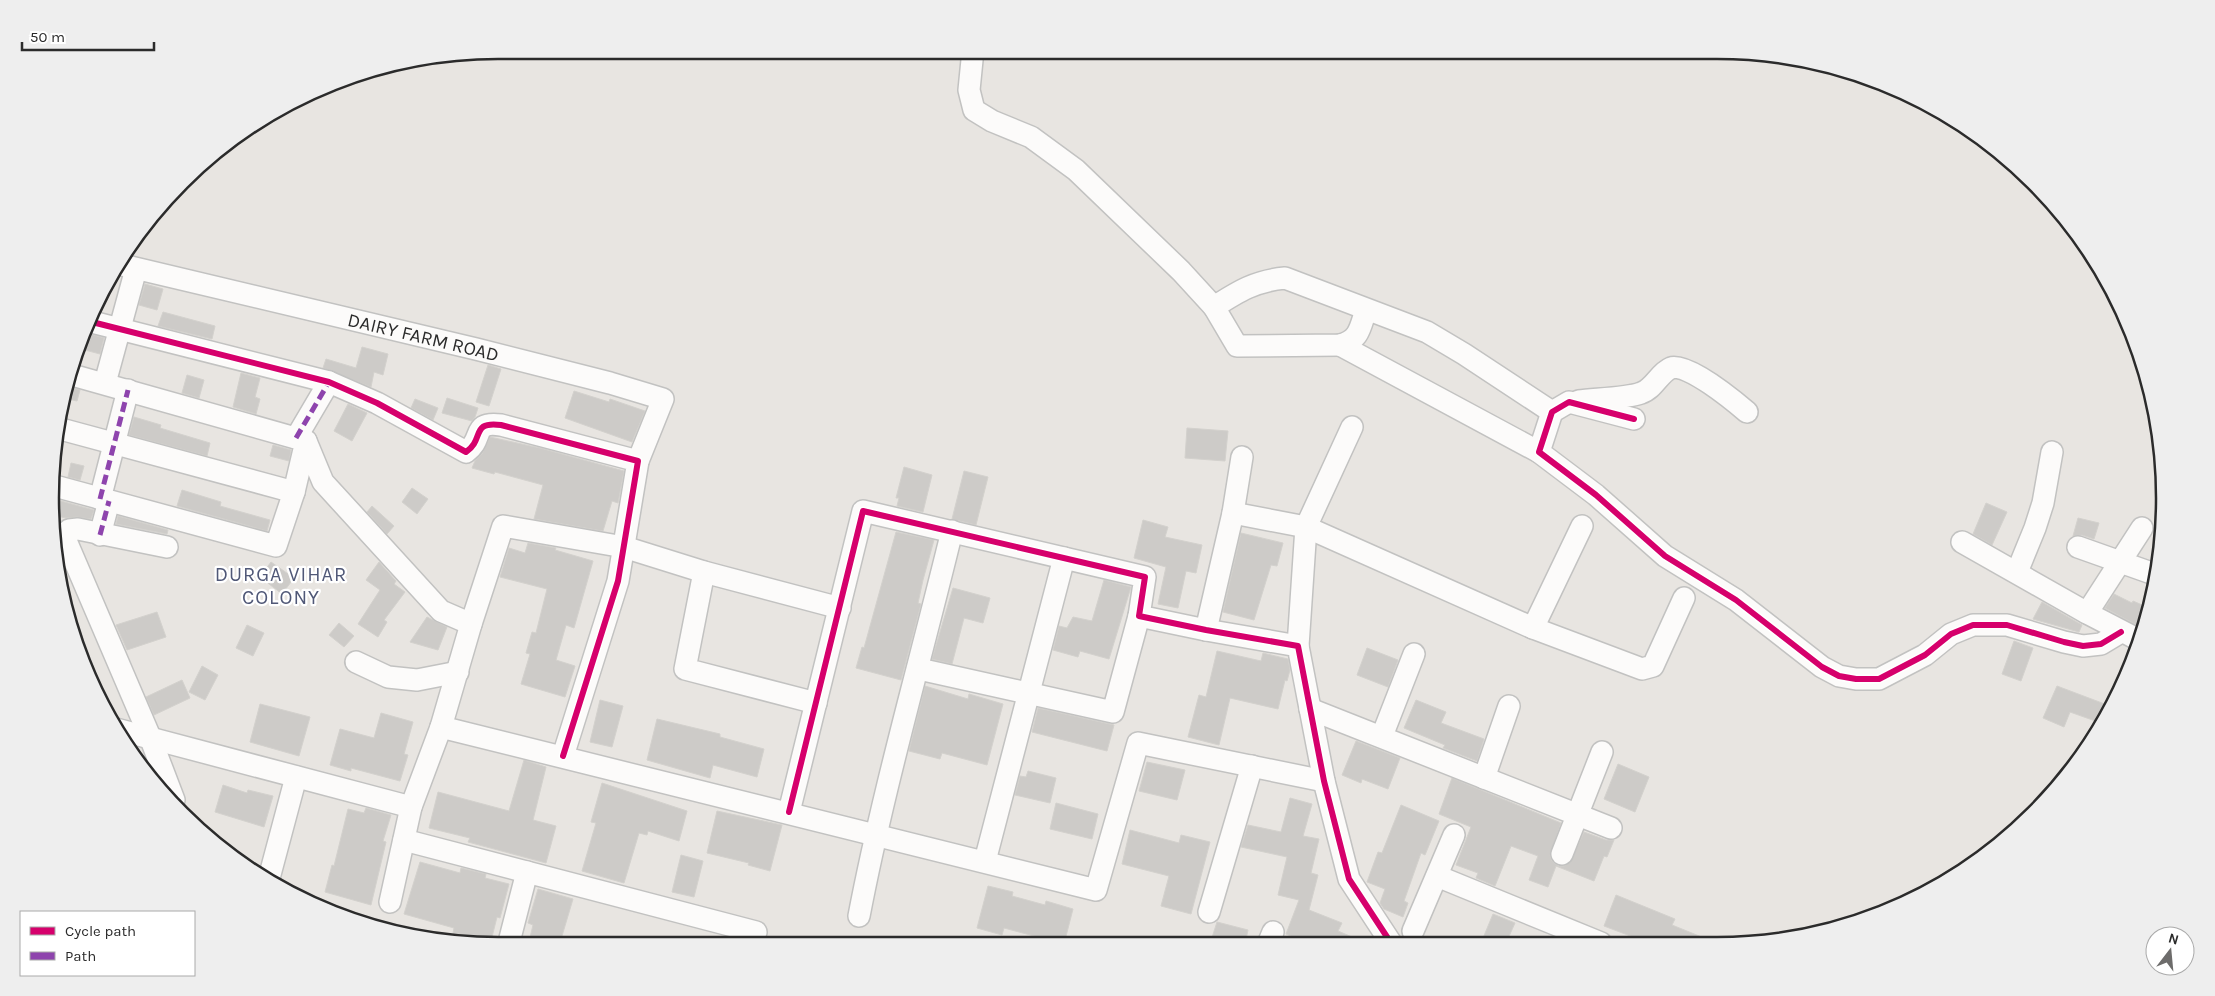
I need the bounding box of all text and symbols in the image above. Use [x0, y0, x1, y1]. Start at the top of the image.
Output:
scale bar [22, 20, 155, 52]
text: 50 m [30, 28, 65, 46]
street label: DAIRY FARM ROAD [345, 309, 501, 366]
district label: DURGA VIHAR COLONY [215, 563, 347, 609]
legend [20, 911, 195, 976]
text: Cycle path [65, 922, 136, 940]
north arrow [2145, 926, 2195, 976]
text: N [2166, 929, 2181, 949]
text: Path [65, 947, 96, 965]

